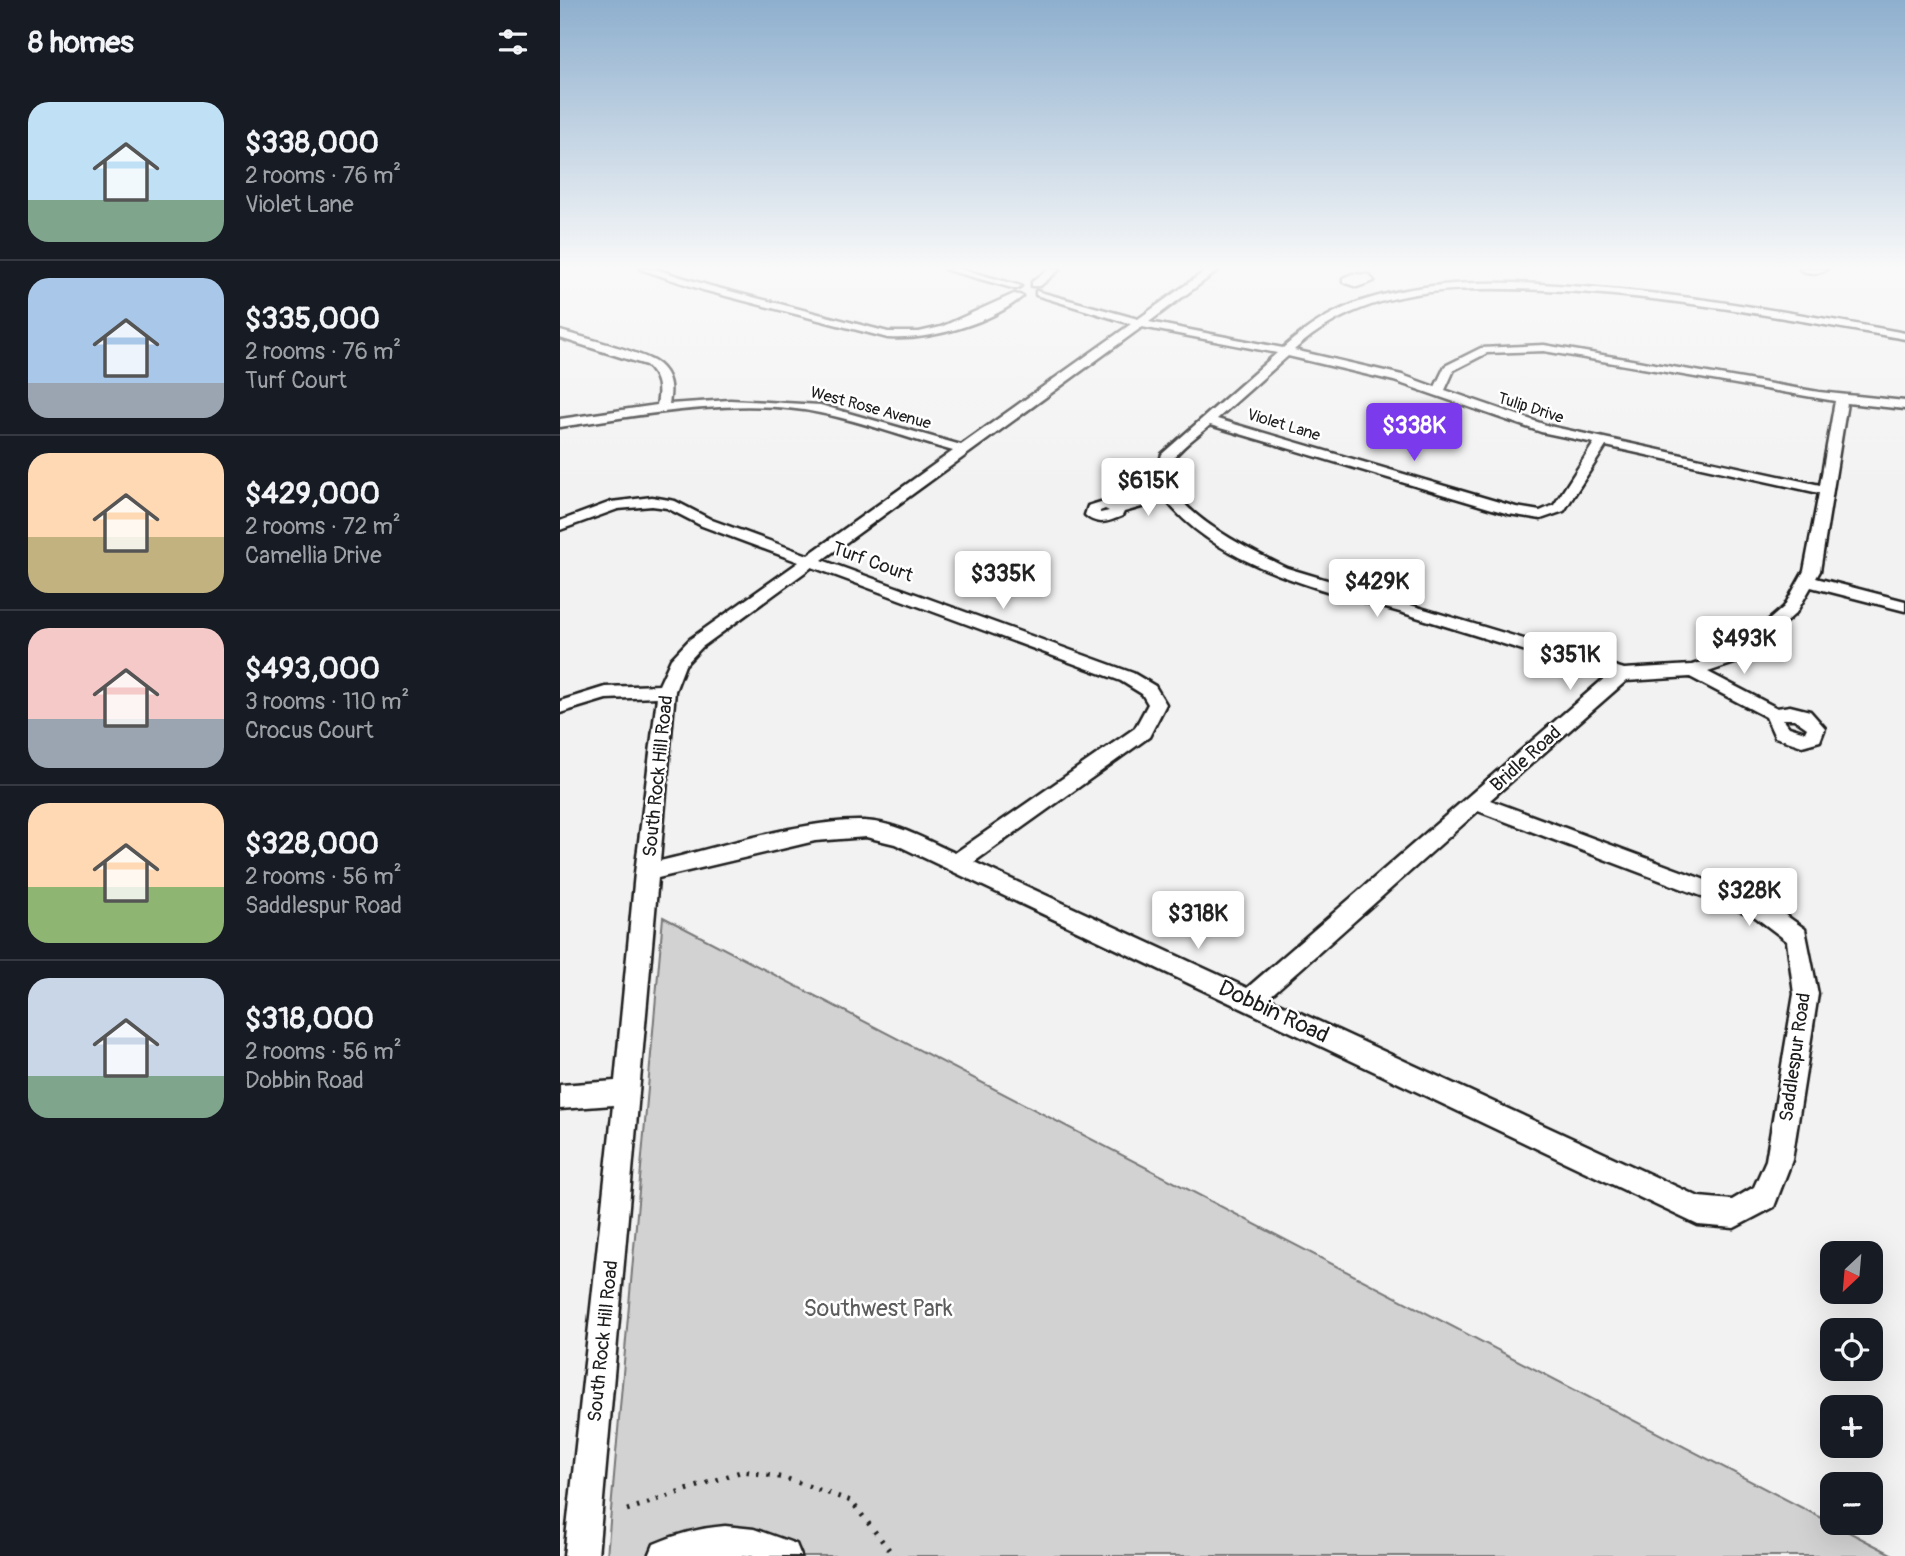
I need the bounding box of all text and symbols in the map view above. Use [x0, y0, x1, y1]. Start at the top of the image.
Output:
icon: filters [494, 23, 532, 61]
text: 8 homes [28, 24, 134, 61]
text: $338,000 [245, 124, 379, 161]
icon: home [84, 130, 168, 214]
text: 2 rooms · 76 m² [245, 161, 401, 190]
text: Violet Lane [245, 190, 354, 219]
text: $335,000 [245, 300, 380, 337]
icon: home [84, 306, 168, 390]
text: 2 rooms · 76 m² [245, 337, 401, 366]
text: Turf Court [245, 366, 347, 395]
street label: West Rose Avenue [808, 382, 933, 434]
street label: Tulip Drive [1495, 388, 1566, 428]
street label: Violet Lane [1245, 404, 1323, 446]
pin: $338K [1365, 404, 1463, 463]
text: $338K [1382, 411, 1446, 440]
pin: $615K [1099, 458, 1197, 518]
text: $615K [1117, 466, 1179, 495]
text: $429,000 [245, 475, 380, 512]
icon: home [84, 481, 168, 565]
text: 2 rooms · 72 m² [245, 512, 401, 541]
street label: Turf Court [829, 536, 917, 588]
text: Camellia Drive [245, 541, 381, 570]
pin: $335K [954, 552, 1052, 611]
text: $335K [971, 559, 1035, 588]
pin: $429K [1328, 560, 1426, 619]
text: $429K [1345, 567, 1409, 596]
pin: $493K [1695, 616, 1793, 676]
text: $493K [1712, 624, 1776, 653]
pin: $351K [1521, 632, 1619, 692]
text: $351K [1540, 640, 1600, 669]
text: $493,000 [245, 650, 380, 687]
icon: home [84, 656, 168, 740]
text: 3 rooms · 110 m² [245, 687, 409, 716]
street label: South Rock Hill Road [638, 694, 678, 858]
text: Crocus Court [245, 716, 373, 745]
street label: Bridle Road [1485, 721, 1566, 797]
text: $328,000 [245, 825, 379, 862]
icon: home [84, 831, 168, 915]
text: 2 rooms · 56 m² [245, 862, 402, 891]
pin: $328K [1700, 869, 1798, 928]
text: $328K [1717, 876, 1781, 905]
text: Saddlespur Road [245, 891, 402, 920]
pin: $318K [1149, 892, 1247, 951]
text: $318K [1168, 899, 1228, 928]
street label: Dobbin Road [1214, 973, 1334, 1050]
street label: Saddlespur Road [1774, 991, 1816, 1123]
text: $318,000 [245, 1000, 374, 1037]
icon: home [84, 1006, 168, 1090]
text: 2 rooms · 56 m² [245, 1037, 402, 1066]
text: Dobbin Road [245, 1066, 364, 1095]
north arrow [1820, 1241, 1883, 1304]
map controls [1820, 1241, 1883, 1535]
street label: South Rock Hill Road [583, 1259, 623, 1423]
park label: Southwest Park [803, 1294, 953, 1323]
button: locate [1820, 1318, 1883, 1381]
button: + [1820, 1395, 1883, 1458]
button: − [1820, 1472, 1883, 1535]

